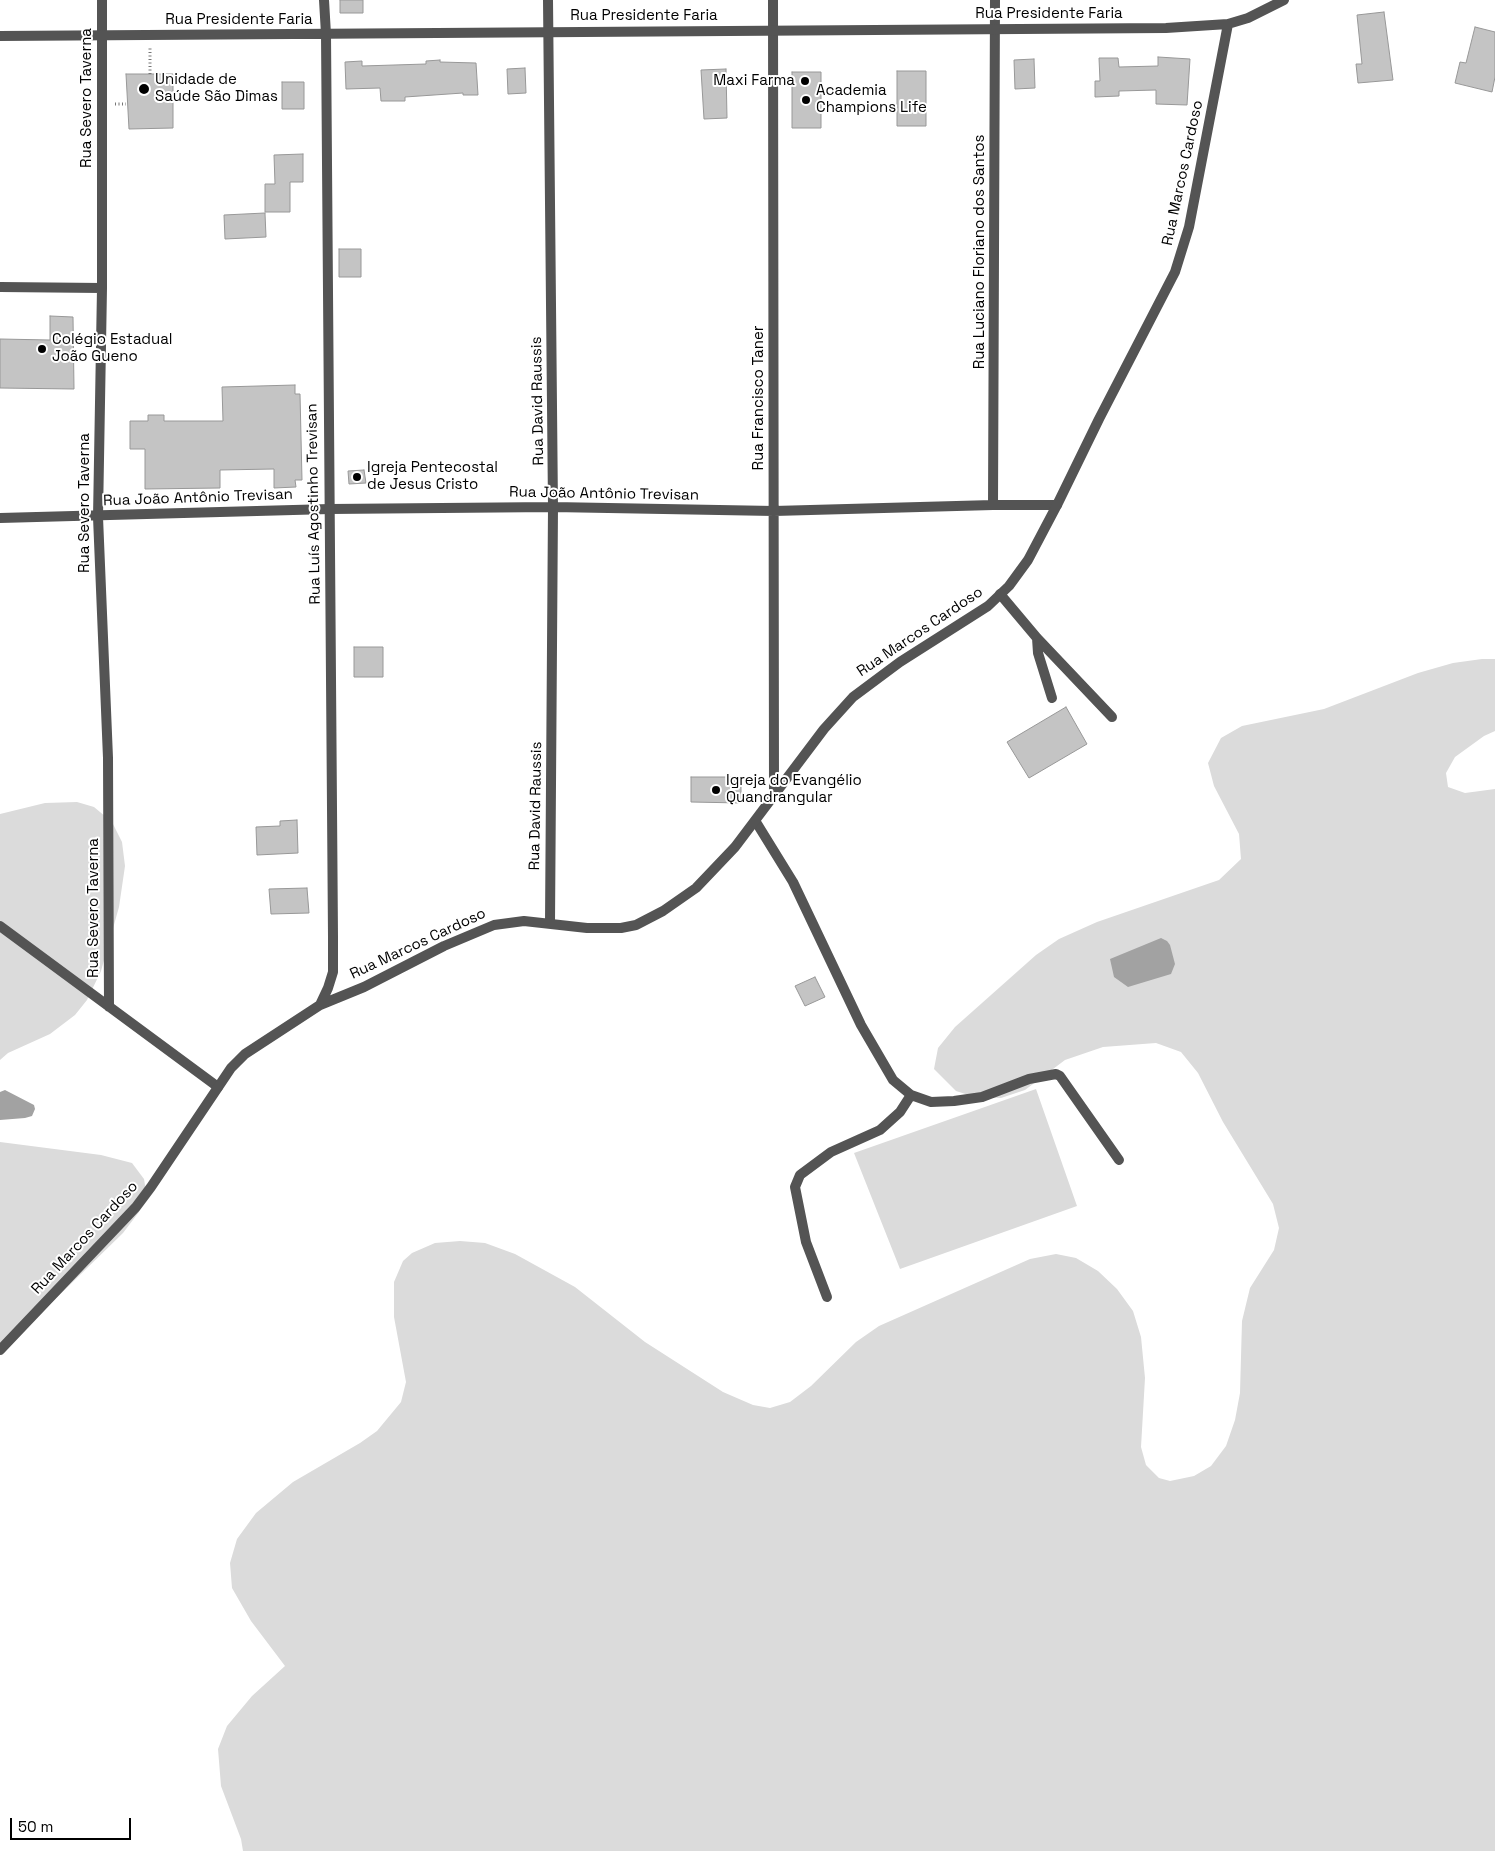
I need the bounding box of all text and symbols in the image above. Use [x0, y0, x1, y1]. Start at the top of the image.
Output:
street label: Rua Presidente Faria [975, 5, 1123, 23]
street label: Rua Presidente Faria [570, 7, 718, 25]
street label: Rua Presidente Faria [165, 11, 313, 29]
street label: Rua Severo Taverna [78, 28, 96, 168]
place label: Unidade de Saúde São Dimas [155, 71, 278, 106]
place label: Maxi Farma [713, 72, 795, 90]
marker: Maxi Farma [799, 75, 811, 87]
marker: Unidade de Saúde São Dimas [137, 82, 151, 96]
place label: Academia Champions Life [816, 82, 927, 117]
marker: Academia Champions Life [800, 94, 812, 106]
street label: Rua Marcos Cardoso [1159, 99, 1207, 247]
street label: Rua Luciano Floriano dos Santos [971, 135, 989, 369]
street label: Rua Francisco Taner [750, 326, 768, 470]
place label: Colégio Estadual João Gueno [52, 331, 172, 366]
street label: Rua David Raussis [528, 336, 548, 466]
marker: Colégio Estadual João Gueno [36, 343, 48, 355]
street label: Rua Luís Agostinho Trevisan [303, 403, 325, 605]
street label: Rua Severo Taverna [76, 433, 94, 573]
place label: Igreja Pentecostal de Jesus Cristo [367, 459, 498, 494]
marker: Igreja Pentecostal de Jesus Cristo [351, 471, 363, 483]
street label: Rua João Antônio Trevisan [509, 483, 699, 505]
street label: Rua João Antônio Trevisan [103, 486, 293, 510]
street label: Rua Marcos Cardoso [854, 583, 986, 681]
street label: Rua David Raussis [526, 741, 546, 871]
place label: Igreja do Evangélio Quandrangular [726, 772, 862, 807]
marker: Igreja do Evangélio Quandrangular [710, 784, 722, 796]
street label: Rua Severo Taverna [85, 838, 103, 978]
street label: Rua Marcos Cardoso [347, 905, 489, 983]
street label: Rua Marcos Cardoso [28, 1178, 142, 1298]
scale bar [12, 1808, 134, 1840]
text: 50 m [18, 1817, 53, 1836]

